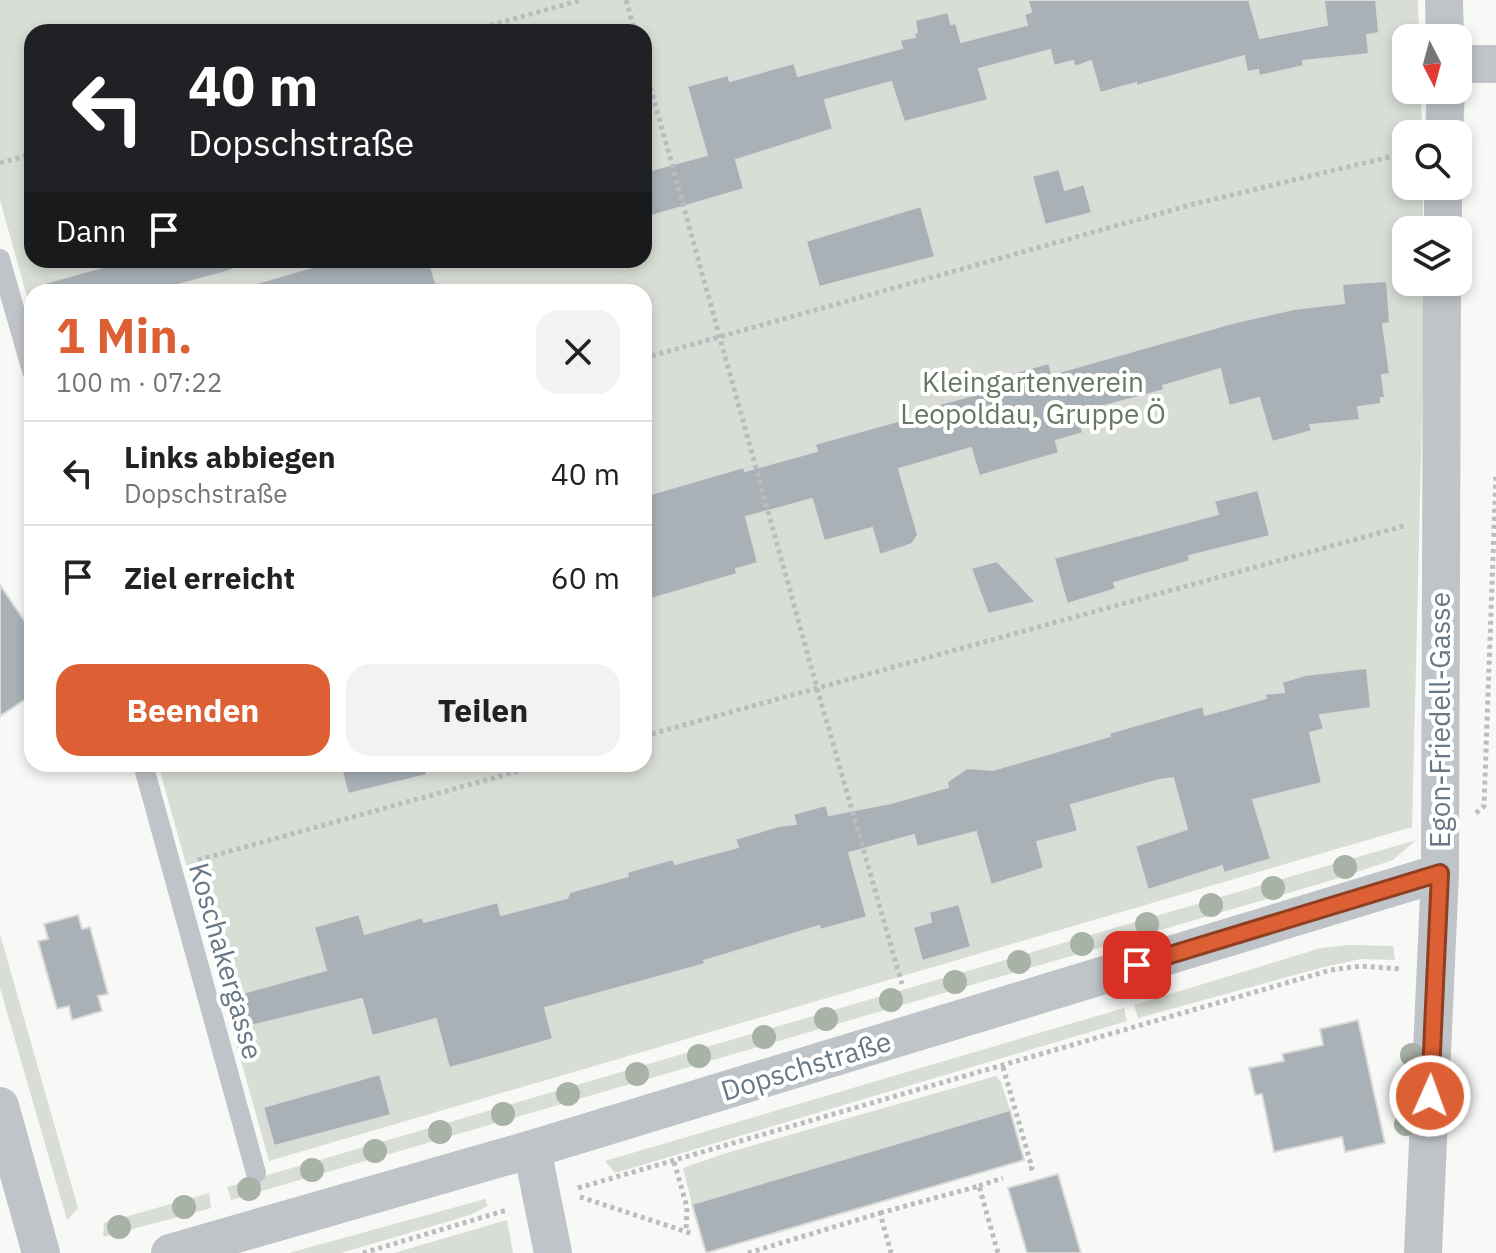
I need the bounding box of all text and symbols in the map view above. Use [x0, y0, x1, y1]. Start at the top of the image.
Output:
north arrow [1392, 24, 1472, 104]
map controls [1392, 24, 1472, 296]
text: 40 m [188, 49, 318, 121]
icon: left [56, 56, 160, 160]
text: Dopschstraße [188, 119, 414, 166]
button: search [1392, 120, 1472, 200]
icon: arrive [142, 208, 186, 252]
text: Dann [56, 211, 126, 250]
button: layers [1392, 216, 1472, 296]
text: 1 Min. [56, 304, 193, 366]
button: close [536, 310, 620, 394]
park label: Kleingartenverein Leopoldau, Gruppe Ö [900, 363, 1166, 432]
text: 100 m · 07:22 [56, 365, 222, 399]
text: Links abbiegen [124, 437, 336, 476]
icon: left [56, 451, 100, 495]
text: 40 m [551, 454, 620, 493]
text: Dopschstraße [124, 476, 287, 510]
icon: arrive [56, 555, 100, 599]
text: Ziel erreicht [124, 558, 295, 597]
text: 60 m [551, 558, 620, 597]
street label: Egon-Friedell-Gasse [1421, 592, 1458, 848]
button: Beenden [56, 664, 330, 756]
button: Teilen [346, 664, 620, 756]
street label: Koschakergasse [181, 858, 272, 1063]
pin [1103, 931, 1171, 999]
icon: arrive [1115, 943, 1159, 987]
street label: Dopschstraße [716, 1022, 895, 1109]
position arrow [1388, 1054, 1472, 1138]

